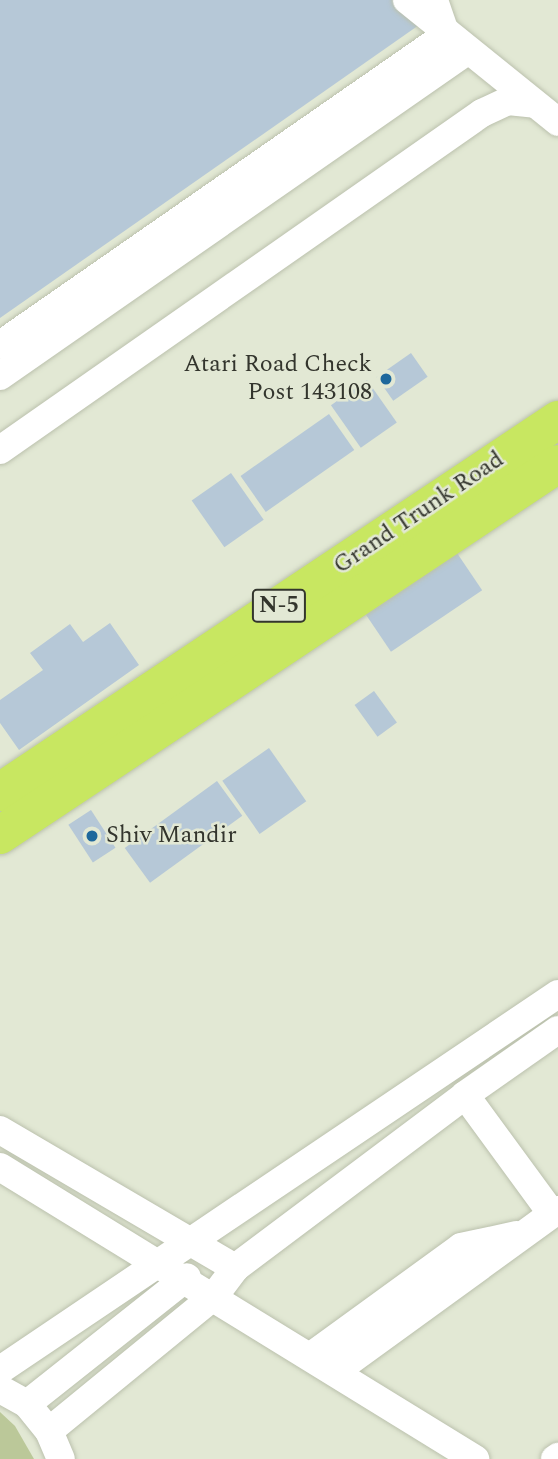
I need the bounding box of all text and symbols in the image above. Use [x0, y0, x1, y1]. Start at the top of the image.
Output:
place label: Atari Road Check Post 143108 [183, 351, 372, 407]
marker: Atari Road Check Post 143108 [378, 371, 394, 387]
street label: Grand Trunk Road [328, 445, 510, 581]
road number: N-5 [251, 586, 307, 626]
place label: Shiv Mandir [106, 822, 237, 850]
marker: Shiv Mandir [84, 828, 100, 844]

